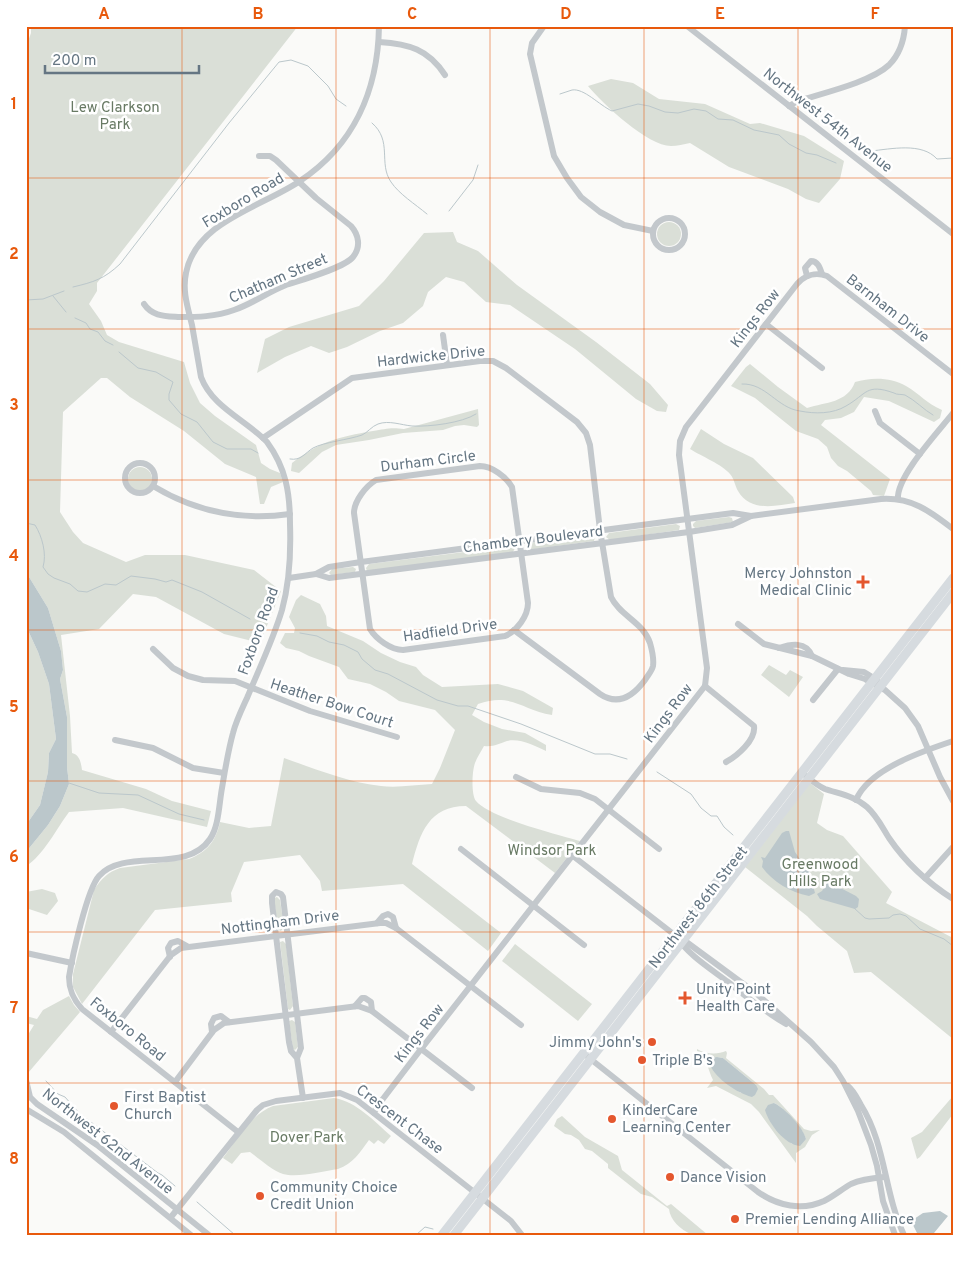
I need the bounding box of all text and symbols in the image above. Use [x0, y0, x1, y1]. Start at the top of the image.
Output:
text: A [98, 5, 110, 25]
text: B [252, 5, 264, 25]
text: C [407, 5, 417, 25]
text: D [560, 5, 572, 25]
text: E [715, 5, 725, 25]
text: F [870, 5, 880, 25]
scale bar [45, 42, 199, 74]
text: 200 m [52, 52, 97, 71]
street label: Northwest 54th Avenue [759, 65, 896, 178]
text: 1 [11, 95, 17, 115]
park label: Lew Clarkson Park [70, 99, 160, 135]
street label: Foxboro Road [199, 169, 288, 233]
text: 2 [9, 245, 19, 265]
street label: Chatham Street [226, 250, 331, 309]
street label: Barnham Drive [842, 271, 933, 348]
street label: Kings Row [727, 285, 785, 352]
street label: Hardwicke Drive [376, 342, 486, 373]
text: 3 [9, 396, 19, 416]
street label: Durham Circle [379, 447, 477, 478]
street label: Chambery Boulevard [462, 522, 604, 559]
text: 4 [9, 547, 19, 567]
place label: Mercy Johnston Medical Clinic [744, 565, 852, 601]
marker: Mercy Johnston Medical Clinic [856, 575, 870, 589]
street label: Foxboro Road [235, 585, 284, 678]
street label: Hadfield Drive [402, 615, 499, 647]
street label: Heather Bow Court [267, 676, 396, 733]
street label: Kings Row [641, 680, 698, 748]
text: 5 [9, 698, 19, 718]
park label: Windsor Park [507, 842, 597, 861]
street label: Northwest 86th Street [646, 843, 753, 973]
text: 6 [9, 848, 19, 868]
park label: Greenwood Hills Park [782, 856, 858, 892]
street label: Nottingham Drive [220, 907, 340, 940]
place label: Unity Point Health Care [696, 981, 775, 1017]
marker: Unity Point Health Care [678, 991, 692, 1005]
street label: Foxboro Road [85, 994, 169, 1067]
text: 7 [10, 999, 18, 1019]
street label: Kings Row [391, 1000, 449, 1067]
place label: Jimmy John's [549, 1034, 642, 1053]
marker: Jimmy John's [646, 1036, 658, 1048]
place label: Triple B's [652, 1052, 713, 1071]
marker: Triple B's [636, 1054, 648, 1066]
street label: Crescent Chase [352, 1081, 446, 1159]
street label: Northwest 62nd Avenue [38, 1085, 177, 1199]
place label: First Baptist Church [124, 1089, 206, 1125]
marker: First Baptist Church [108, 1100, 120, 1112]
place label: KinderCare Learning Center [622, 1102, 731, 1138]
marker: KinderCare Learning Center [606, 1113, 618, 1125]
park label: Dover Park [270, 1129, 344, 1148]
text: 8 [9, 1150, 19, 1170]
place label: Dance Vision [680, 1169, 767, 1188]
marker: Dance Vision [664, 1171, 676, 1183]
place label: Community Choice Credit Union [270, 1179, 398, 1215]
marker: Community Choice Credit Union [254, 1190, 266, 1202]
place label: Premier Lending Alliance [745, 1211, 914, 1230]
marker: Premier Lending Alliance [729, 1213, 741, 1225]

